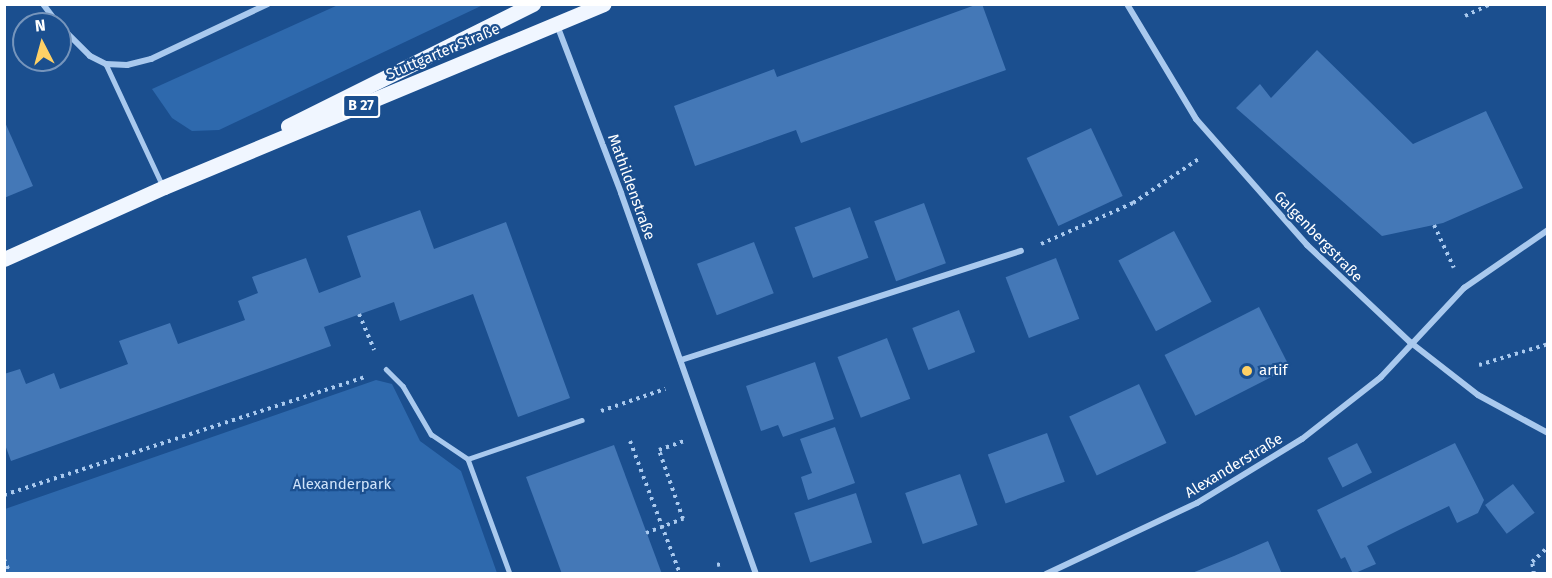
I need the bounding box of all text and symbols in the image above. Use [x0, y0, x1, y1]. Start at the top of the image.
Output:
north arrow [12, 12, 72, 72]
text: N [34, 16, 47, 36]
street label: Stuttgarter Straße [384, 20, 502, 84]
road number: B 27 [342, 95, 380, 117]
street label: Mathildenstraße [603, 132, 659, 242]
street label: Galgenbergstraße [1270, 188, 1366, 286]
place label: artif [1259, 362, 1288, 380]
marker: artif [1240, 364, 1254, 378]
street label: Alexanderstraße [1182, 430, 1286, 502]
park label: Alexanderpark [293, 476, 391, 494]

